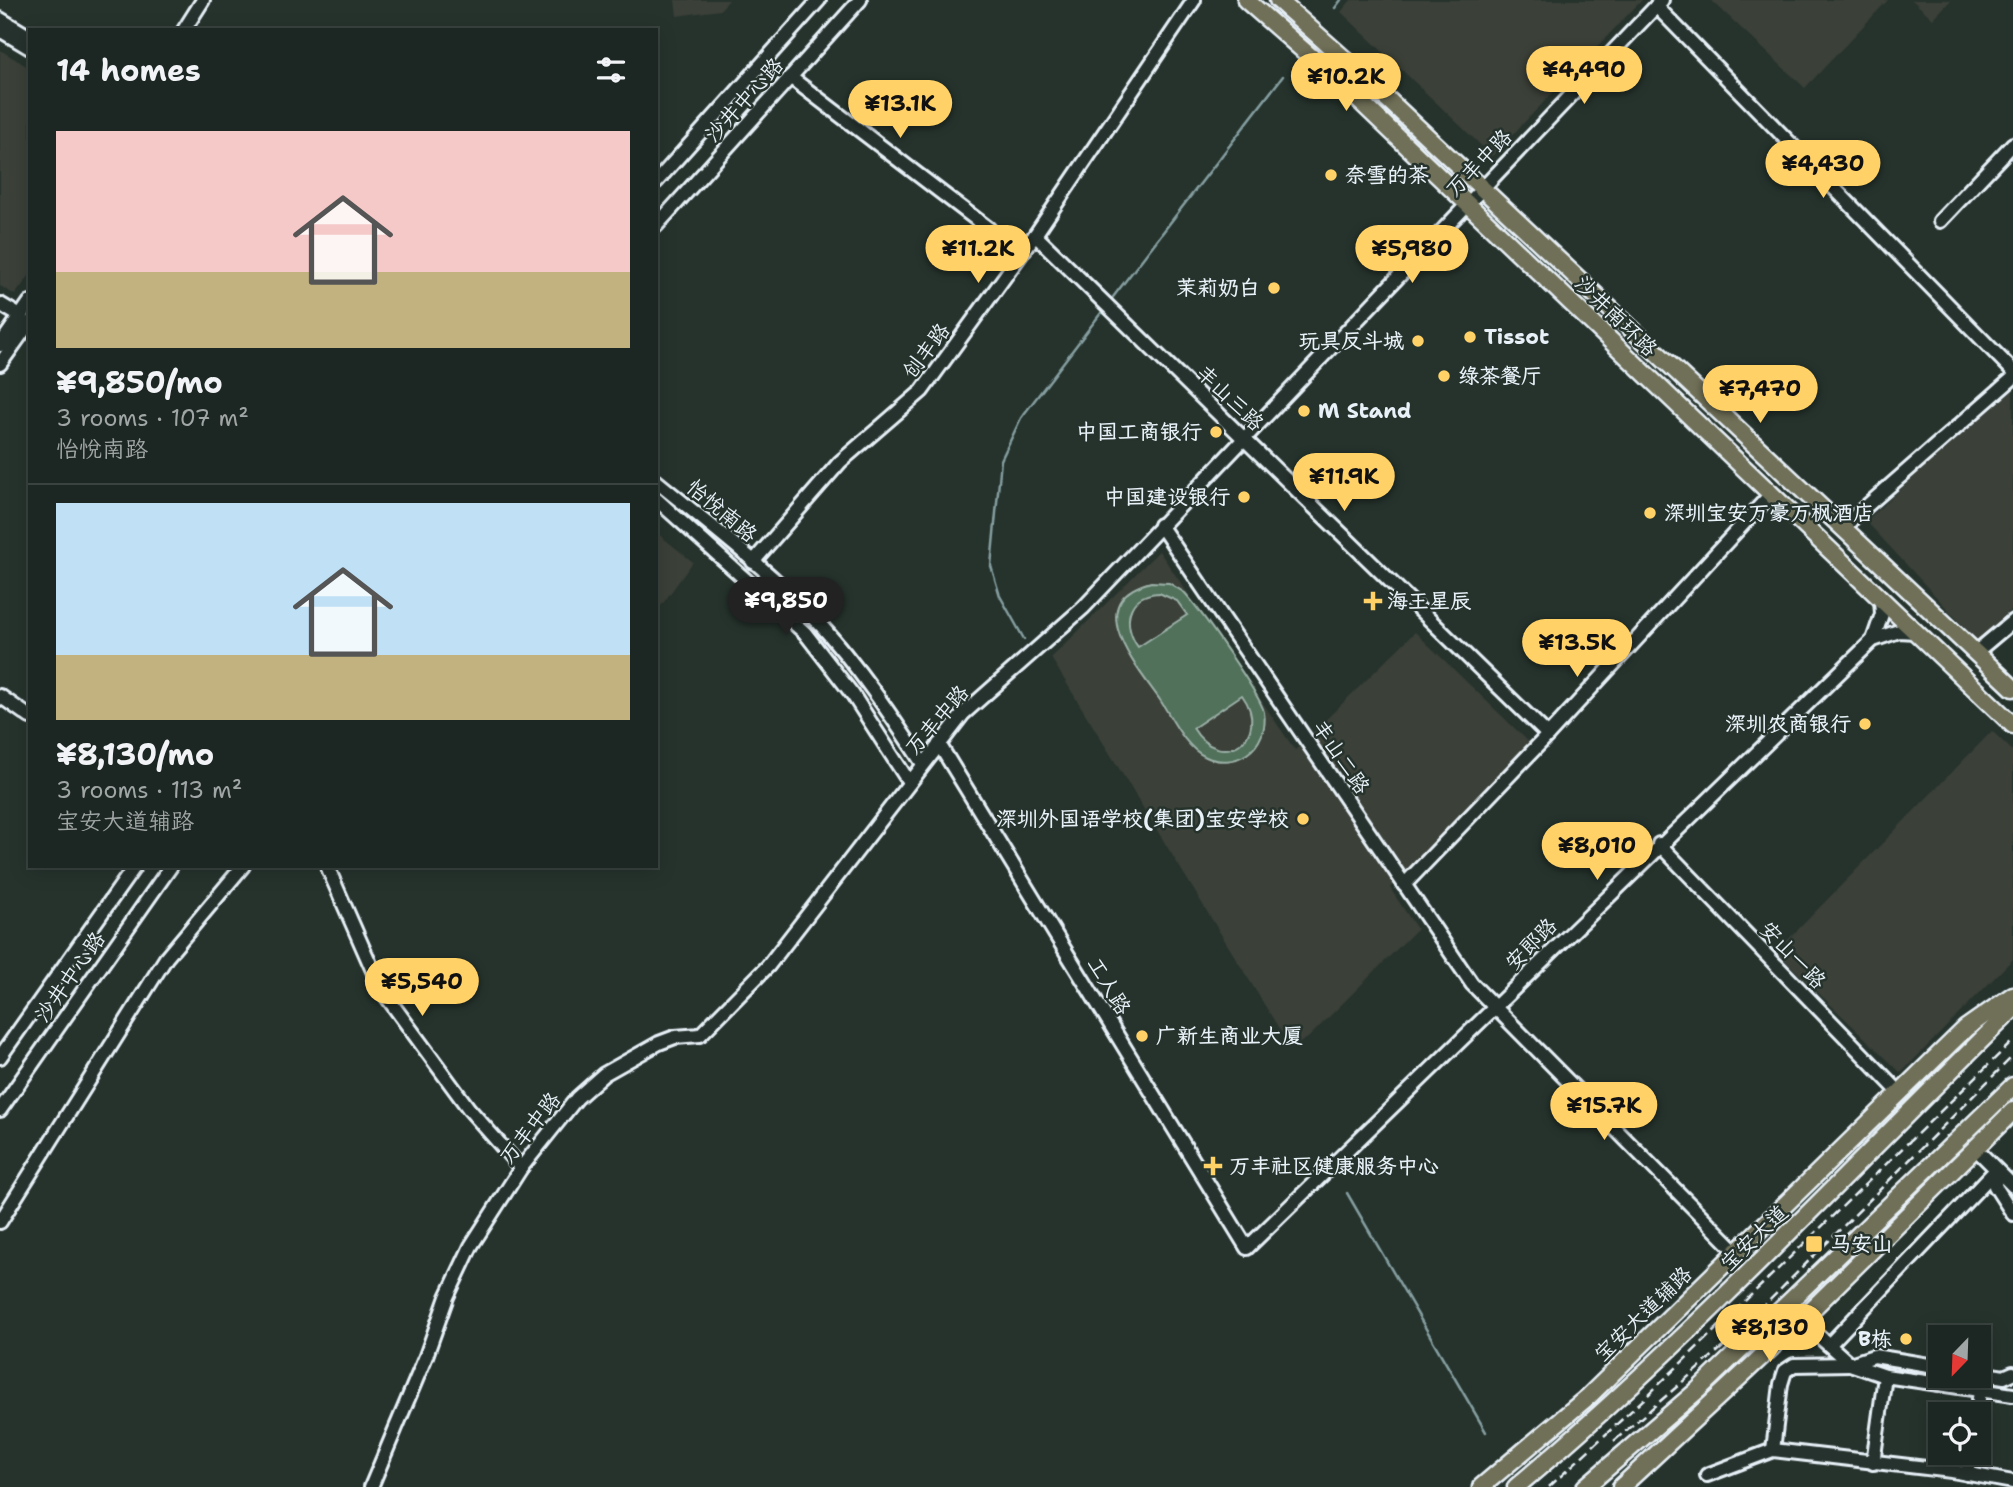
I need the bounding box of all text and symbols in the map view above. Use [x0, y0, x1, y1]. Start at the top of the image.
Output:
pin: ¥4,490 [1527, 46, 1641, 106]
text: 14 homes [56, 50, 201, 91]
icon: filters [592, 51, 630, 89]
street label: 沙井中心路 [698, 52, 790, 148]
pin: ¥10.2K [1289, 54, 1403, 113]
text: ¥4,490 [1542, 54, 1626, 84]
text: ¥10.2K [1307, 61, 1385, 91]
pin: ¥13.1K [843, 80, 957, 140]
text: ¥13.1K [864, 88, 936, 118]
street label: 万丰中路 [1440, 123, 1518, 203]
pin: ¥4,430 [1766, 140, 1880, 200]
text: ¥4,430 [1781, 148, 1865, 178]
place label: 奈雪的茶 [1345, 161, 1429, 189]
marker: 奈雪的茶 [1323, 167, 1339, 183]
icon: home [280, 177, 406, 303]
pin: ¥11.2K [921, 226, 1035, 285]
pin: ¥5,980 [1355, 226, 1469, 285]
text: ¥11.2K [941, 233, 1015, 263]
text: ¥5,980 [1371, 233, 1453, 263]
street label: 沙井南环路 [1569, 269, 1663, 363]
place label: 茉莉奶白 [1176, 274, 1260, 302]
marker: 茉莉奶白 [1266, 280, 1282, 296]
street label: 创丰路 [896, 317, 956, 385]
place label: Tissot [1484, 323, 1549, 351]
place label: 玩具反斗城 [1299, 327, 1404, 355]
marker: Tissot [1462, 329, 1478, 345]
marker: 玩具反斗城 [1410, 333, 1426, 349]
street label: 丰山三路 [1190, 359, 1270, 437]
text: ¥9,850/mo [56, 362, 223, 403]
place label: 绿茶餐厅 [1458, 362, 1542, 390]
pin: ¥7,470 [1703, 366, 1817, 425]
marker: 绿茶餐厅 [1436, 368, 1452, 384]
text: ¥7,470 [1719, 373, 1801, 403]
place label: M Stand [1318, 397, 1412, 425]
text: 3 rooms · 107 m² [56, 403, 249, 433]
marker: M Stand [1296, 403, 1312, 419]
place label: 中国工商银行 [1076, 418, 1202, 446]
marker: 中国工商银行 [1208, 424, 1224, 440]
text: 怡悦南路 [56, 434, 148, 464]
pin: ¥11.9K [1287, 454, 1401, 513]
text: ¥11.9K [1309, 461, 1379, 491]
street label: 怡悦南路 [681, 473, 763, 549]
place label: 中国建设银行 [1104, 483, 1230, 511]
marker: 中国建设银行 [1236, 489, 1252, 505]
place label: 深圳宝安万豪万枫酒店 [1664, 499, 1874, 527]
marker: 深圳宝安万豪万枫酒店 [1642, 505, 1658, 521]
icon: home [280, 549, 406, 675]
pin: ¥9,850 [729, 578, 843, 637]
text: ¥9,850 [744, 585, 828, 615]
place label: 海王星辰 [1387, 587, 1472, 615]
marker: 海王星辰 [1365, 593, 1381, 609]
pin: ¥13.5K [1520, 620, 1634, 679]
text: ¥13.5K [1538, 627, 1616, 657]
street label: 万丰中路 [899, 679, 975, 761]
place label: 深圳农商银行 [1725, 710, 1851, 738]
street label: 丰山二路 [1306, 714, 1376, 800]
marker: 深圳农商银行 [1857, 716, 1873, 732]
text: ¥8,130/mo [56, 734, 214, 775]
text: 3 rooms · 113 m² [56, 775, 242, 805]
place label: 深圳外国语学校(集团)宝安学校 [996, 805, 1289, 833]
text: 宝安大道辅路 [56, 806, 194, 836]
marker: 深圳外国语学校(集团)宝安学校 [1295, 811, 1311, 827]
pin: ¥8,010 [1540, 822, 1654, 882]
text: ¥8,010 [1558, 830, 1636, 860]
street label: 安郎路 [1499, 912, 1563, 976]
street label: 安山一路 [1754, 915, 1832, 995]
street label: 沙井中心路 [28, 926, 112, 1028]
street label: 工人路 [1081, 952, 1137, 1020]
pin: ¥5,540 [365, 958, 479, 1018]
text: ¥5,540 [381, 966, 463, 996]
place label: 广新生商业大厦 [1156, 1022, 1303, 1050]
marker: 广新生商业大厦 [1134, 1028, 1150, 1044]
pin: ¥15.7K [1547, 1082, 1661, 1142]
street label: 万丰中路 [493, 1086, 567, 1170]
text: ¥15.7K [1566, 1090, 1642, 1120]
place label: 万丰社区健康服务中心 [1229, 1152, 1439, 1180]
marker: 万丰社区健康服务中心 [1203, 1156, 1223, 1176]
street label: 宝安大道 [1714, 1199, 1794, 1277]
place label: 马安山 [1830, 1230, 1893, 1258]
marker: 马安山 [1804, 1234, 1824, 1254]
street label: 宝安大道辅路 [1588, 1260, 1698, 1368]
pin: ¥8,130 [1713, 1304, 1827, 1364]
text: ¥8,130 [1731, 1312, 1809, 1342]
place label: B栋 [1858, 1325, 1892, 1353]
north arrow [1928, 1325, 1992, 1388]
map controls [1928, 1325, 1991, 1465]
marker: B栋 [1898, 1331, 1914, 1347]
button: locate [1928, 1402, 1991, 1465]

